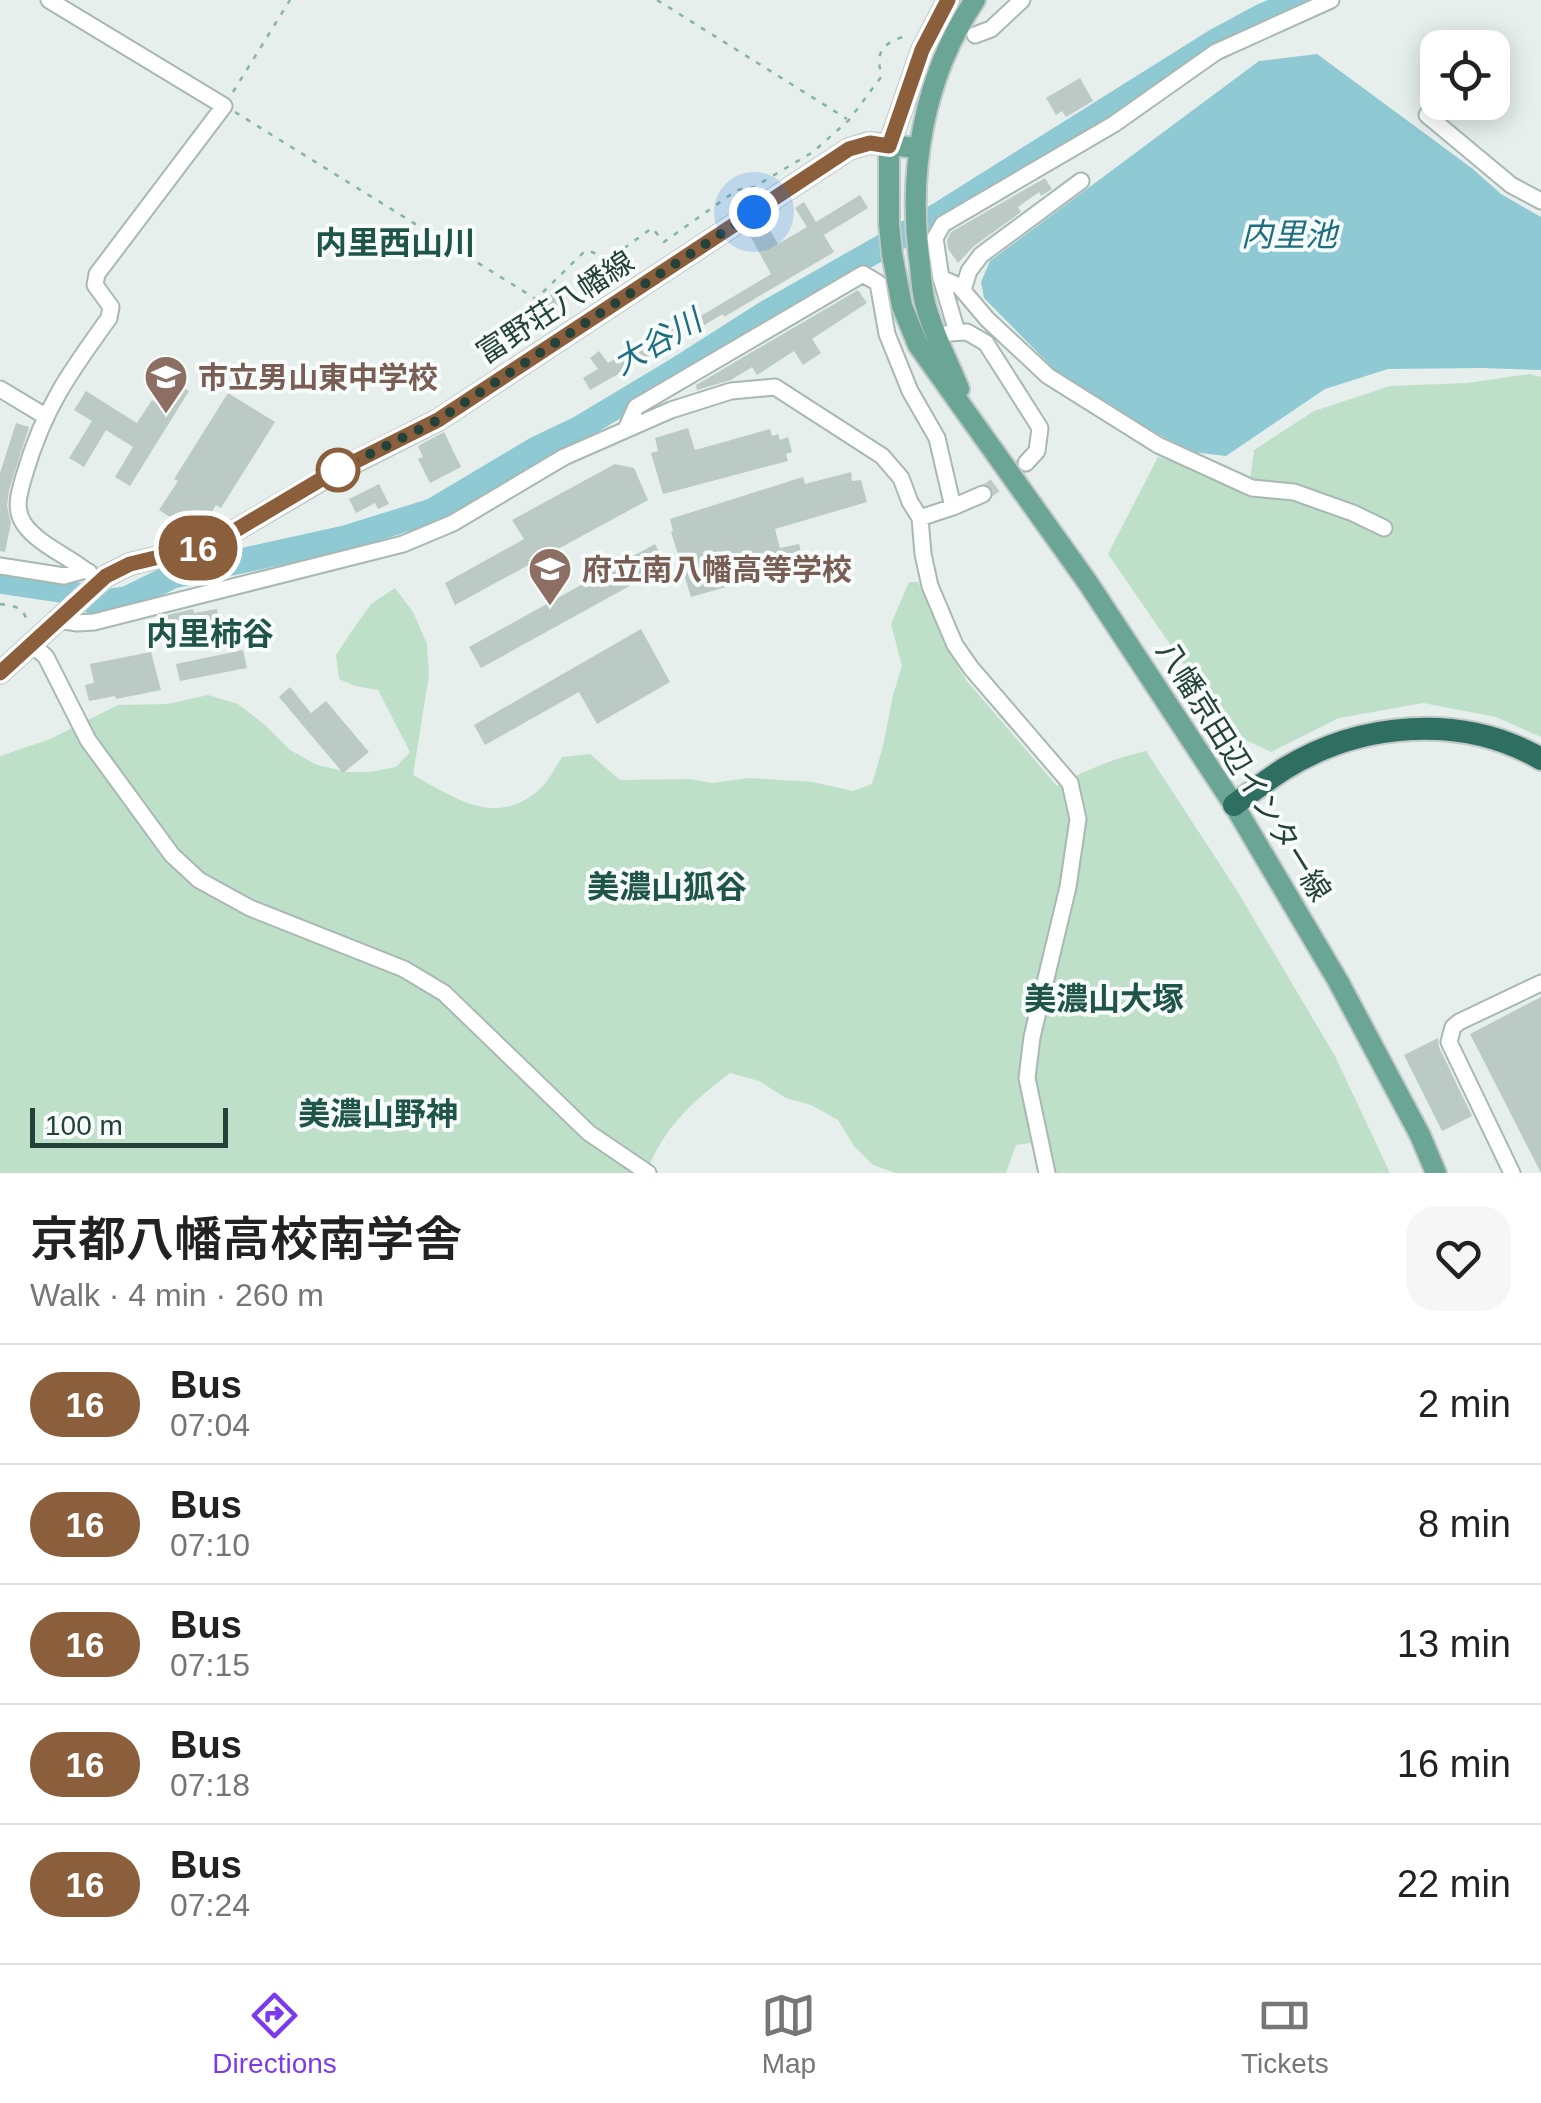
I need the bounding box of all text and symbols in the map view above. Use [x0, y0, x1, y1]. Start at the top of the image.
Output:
map controls [1420, 30, 1510, 120]
button: locate [1420, 30, 1510, 120]
your location [729, 187, 779, 237]
water label: 内里池 [1241, 217, 1340, 253]
district label: 内里西山川 [315, 225, 475, 261]
street label: 富野荘八幡線 [471, 244, 639, 370]
water label: 大谷川 [606, 301, 710, 382]
school or university icon: 市立男山東中学校 [143, 354, 189, 415]
place label: 市立男山東中学校 [198, 361, 438, 394]
unlabelled marker [317, 449, 359, 491]
line badge: 16 [153, 516, 243, 580]
text: 16 [179, 529, 217, 568]
school or university icon: 府立南八幡高等学校 [527, 546, 573, 607]
place label: 府立南八幡高等学校 [582, 553, 852, 586]
district label: 内里柿谷 [146, 616, 274, 652]
street label: 八幡京田辺インター線 [1151, 635, 1337, 907]
district label: 美濃山狐谷 [587, 869, 747, 905]
district label: 美濃山大塚 [1024, 981, 1184, 1017]
district label: 美濃山野神 [298, 1096, 458, 1132]
scale bar [30, 1103, 228, 1148]
text: 100 m [45, 1110, 123, 1141]
button: heart [1406, 1206, 1511, 1311]
text: 京都八幡高校南学舎 [30, 1213, 462, 1266]
text: Walk · 4 min · 260 m [30, 1277, 324, 1313]
text: Bus [170, 1364, 242, 1406]
text: 2 min [1418, 1383, 1511, 1425]
text: 16 [66, 1385, 104, 1424]
text: 07:04 [170, 1407, 250, 1443]
text: Bus [170, 1484, 242, 1526]
text: 8 min [1418, 1503, 1511, 1545]
text: 16 [66, 1505, 104, 1544]
text: 07:10 [170, 1527, 250, 1563]
text: Bus [170, 1604, 242, 1646]
text: 13 min [1397, 1623, 1511, 1665]
text: 16 [66, 1625, 104, 1664]
text: 07:15 [170, 1647, 250, 1683]
text: Bus [170, 1724, 242, 1766]
text: 16 min [1397, 1743, 1511, 1785]
text: 16 [66, 1745, 104, 1784]
text: 07:18 [170, 1767, 250, 1803]
text: Bus [170, 1844, 242, 1886]
text: 22 min [1397, 1863, 1511, 1905]
text: 16 [66, 1865, 104, 1904]
text: 07:24 [170, 1887, 250, 1923]
tab: Directions [212, 1988, 337, 2080]
tab: Map [761, 1988, 816, 2080]
tab: Tickets [1241, 1988, 1329, 2080]

